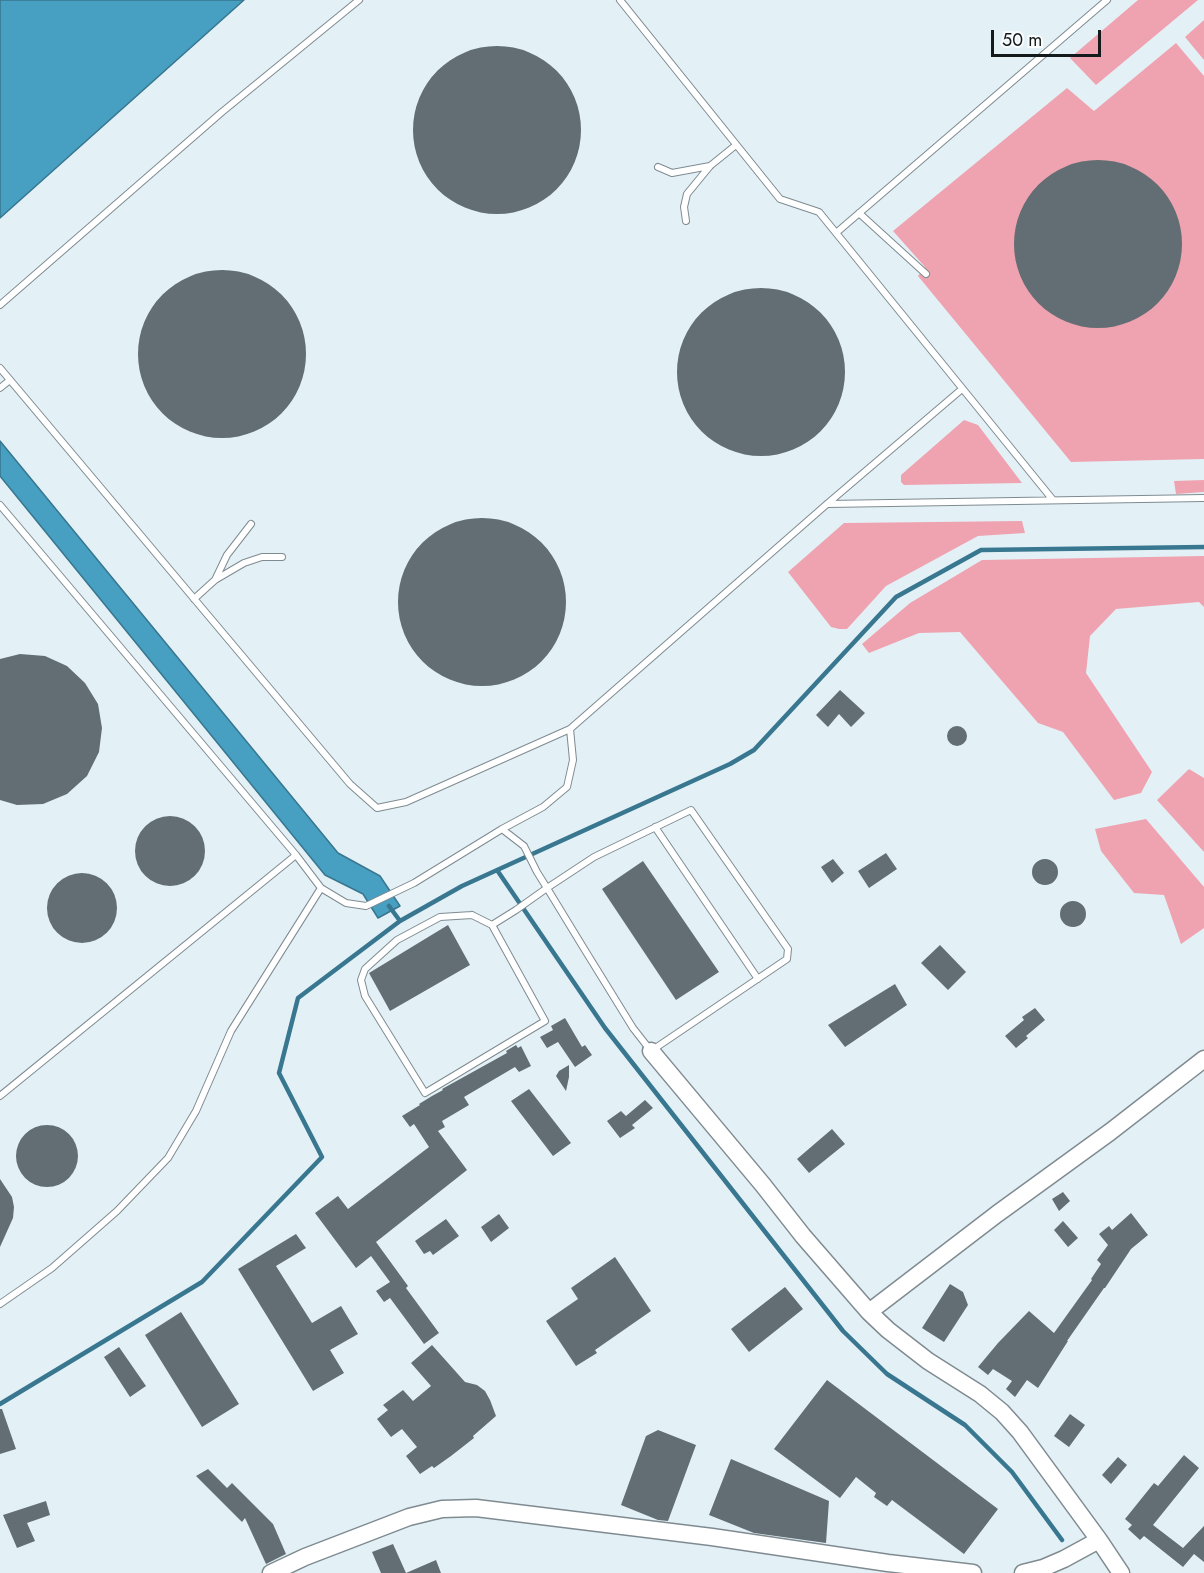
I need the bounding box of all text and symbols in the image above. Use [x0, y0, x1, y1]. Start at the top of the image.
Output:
scale bar [994, 18, 1104, 56]
text: 50 m [1002, 27, 1042, 53]

